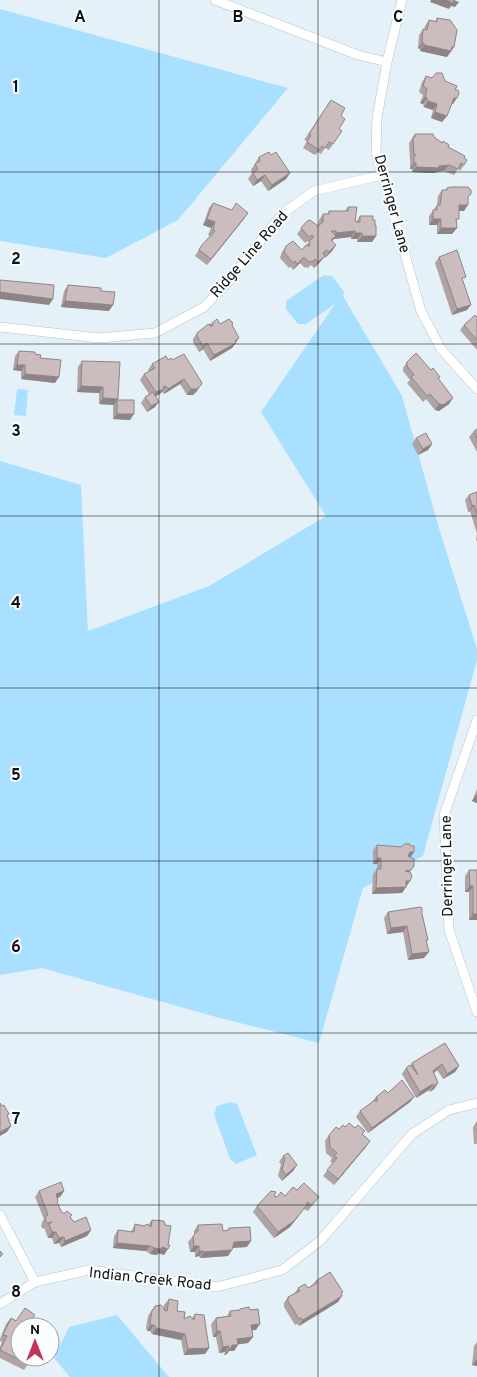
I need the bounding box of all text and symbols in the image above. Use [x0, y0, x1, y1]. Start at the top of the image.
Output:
text: A [74, 8, 86, 28]
text: B [232, 8, 244, 28]
text: C [393, 8, 403, 28]
text: 1 [13, 78, 19, 98]
street label: Derringer Lane [369, 153, 413, 255]
street label: Ridge Line Road [207, 207, 293, 303]
text: 2 [11, 250, 21, 270]
text: 3 [11, 422, 21, 442]
text: 4 [11, 594, 21, 614]
text: 5 [11, 766, 21, 786]
street label: Derringer Lane [438, 815, 458, 917]
text: 6 [11, 938, 21, 958]
text: 7 [12, 1110, 20, 1130]
street label: Indian Creek Road [88, 1264, 212, 1296]
text: 8 [11, 1283, 21, 1303]
north arrow [10, 1317, 60, 1367]
text: N [30, 1322, 40, 1339]

